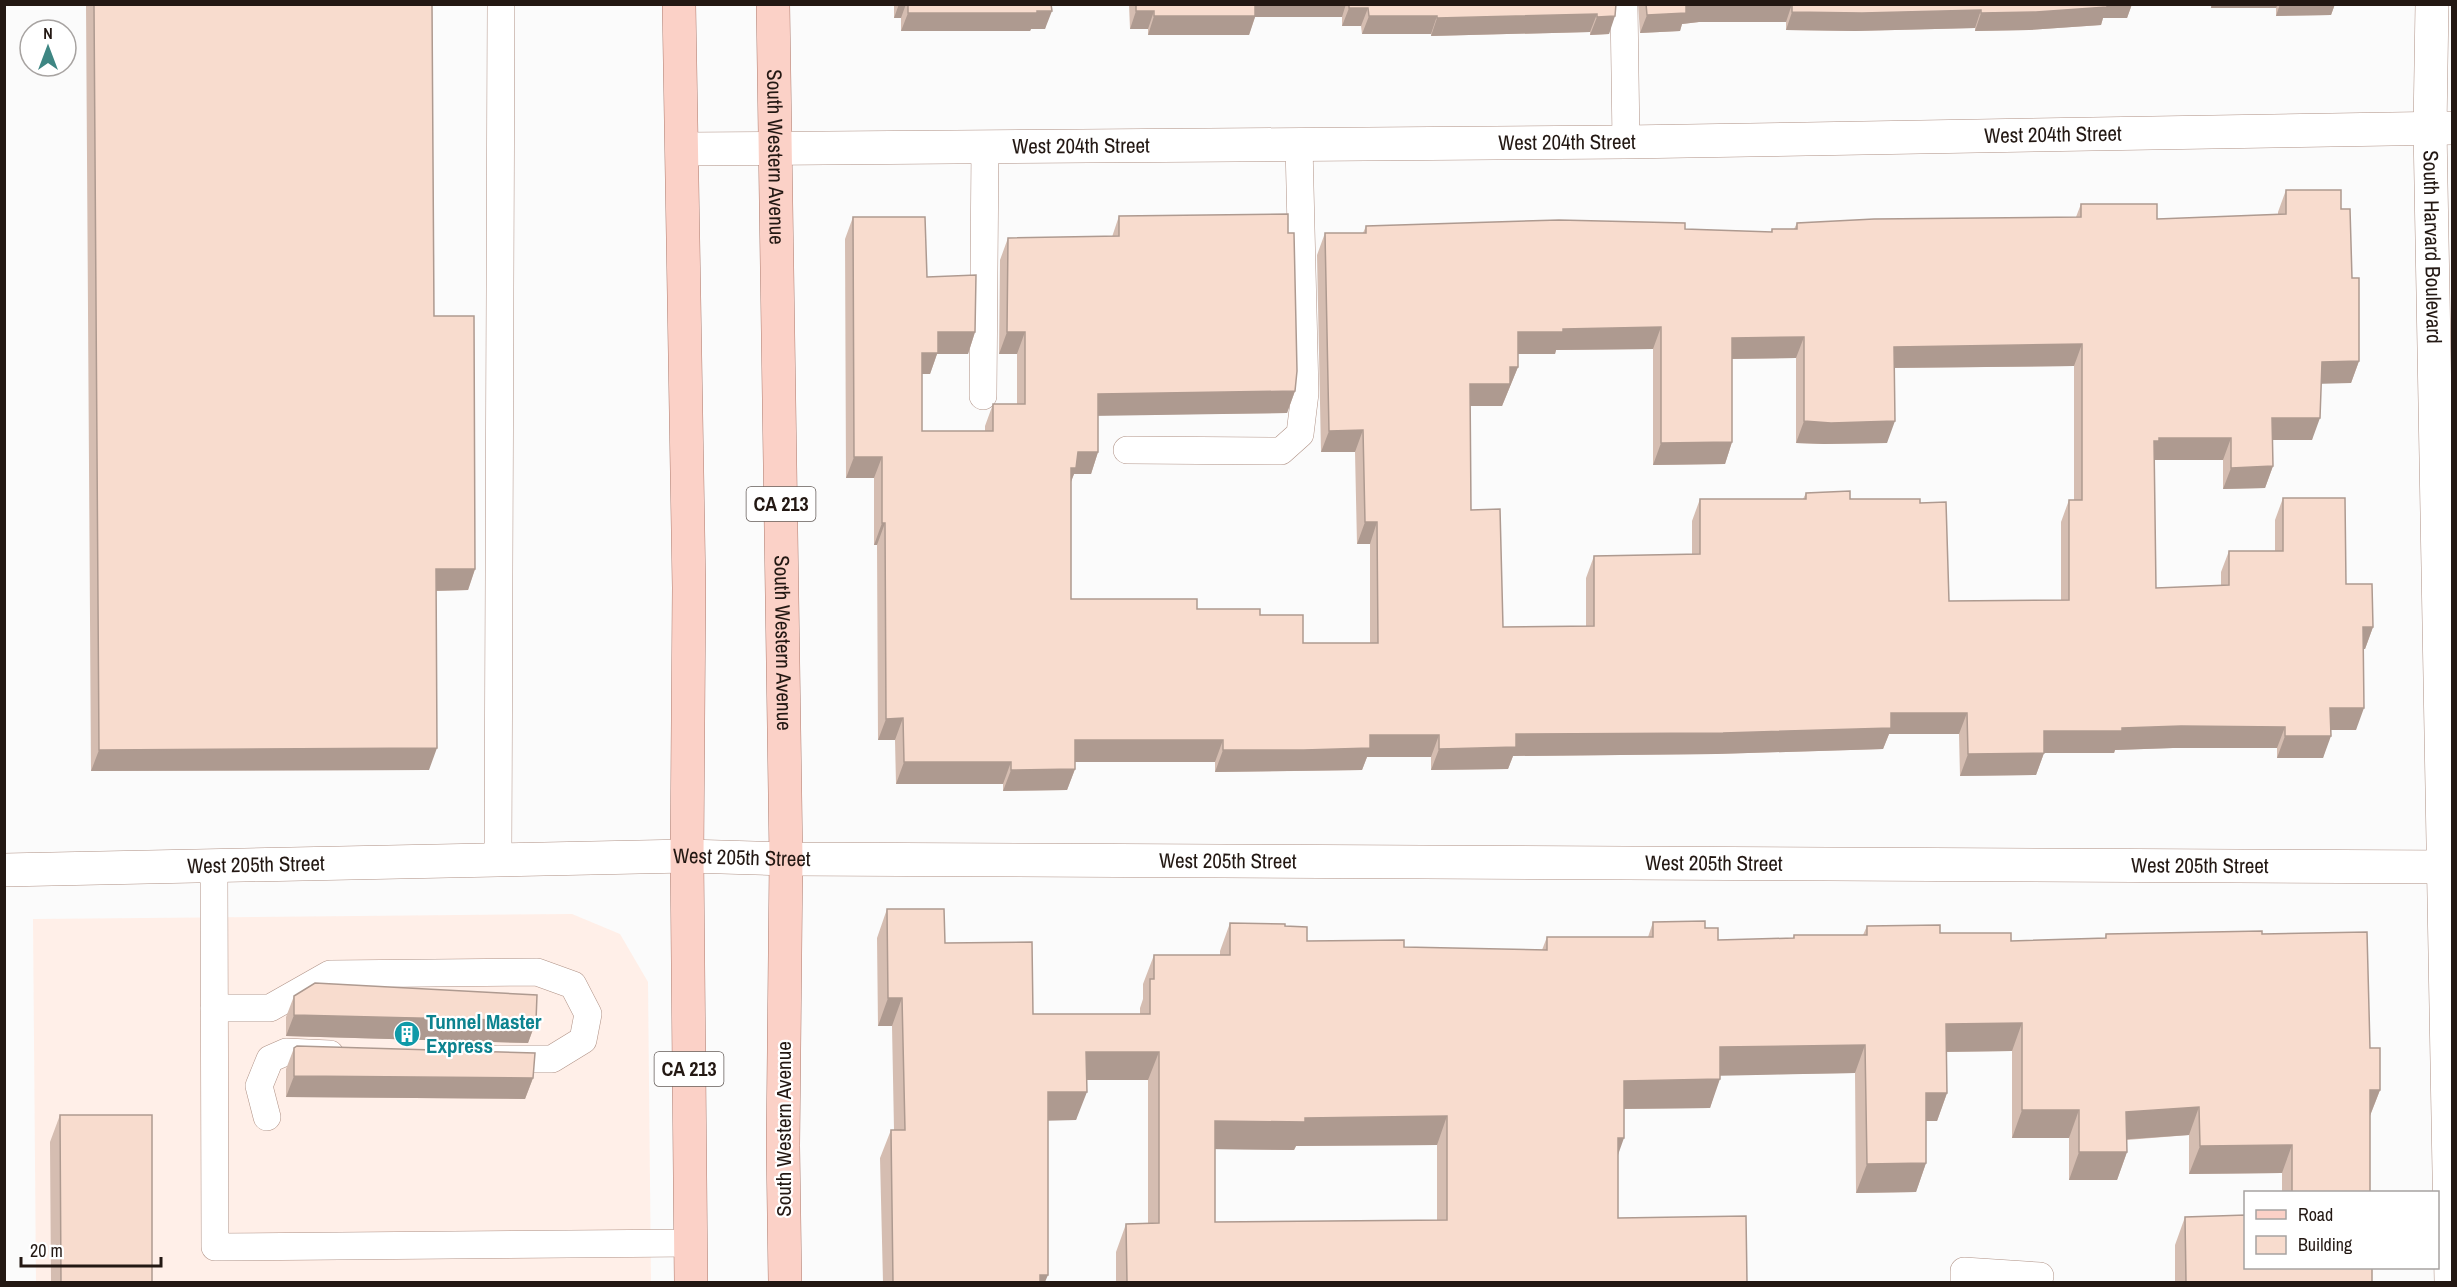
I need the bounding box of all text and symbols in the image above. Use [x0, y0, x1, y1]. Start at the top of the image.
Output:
north arrow [18, 18, 78, 78]
text: N [43, 22, 53, 44]
street label: South Western Avenue [760, 69, 792, 245]
street label: West 204th Street [1984, 119, 2122, 150]
street label: West 204th Street [1498, 127, 1636, 157]
street label: West 204th Street [1012, 131, 1150, 161]
street label: South Harvard Boulevard [2416, 150, 2449, 344]
road number: CA 213 [746, 487, 816, 521]
street label: South Western Avenue [767, 555, 799, 731]
street label: West 205th Street [673, 841, 811, 873]
street label: West 205th Street [1159, 846, 1297, 875]
street label: West 205th Street [187, 848, 325, 880]
street label: West 205th Street [1645, 848, 1783, 878]
street label: West 205th Street [2131, 850, 2269, 880]
place label: Tunnel Master Express [426, 1007, 542, 1060]
building icon: Tunnel Master Express [392, 1019, 422, 1049]
street label: South Western Avenue [769, 1041, 798, 1217]
road number: CA 213 [654, 1052, 724, 1086]
legend [2244, 1191, 2439, 1269]
text: Road [2298, 1202, 2333, 1227]
scale bar [21, 1230, 160, 1268]
text: Building [2298, 1232, 2353, 1257]
text: 20 m [30, 1238, 63, 1263]

